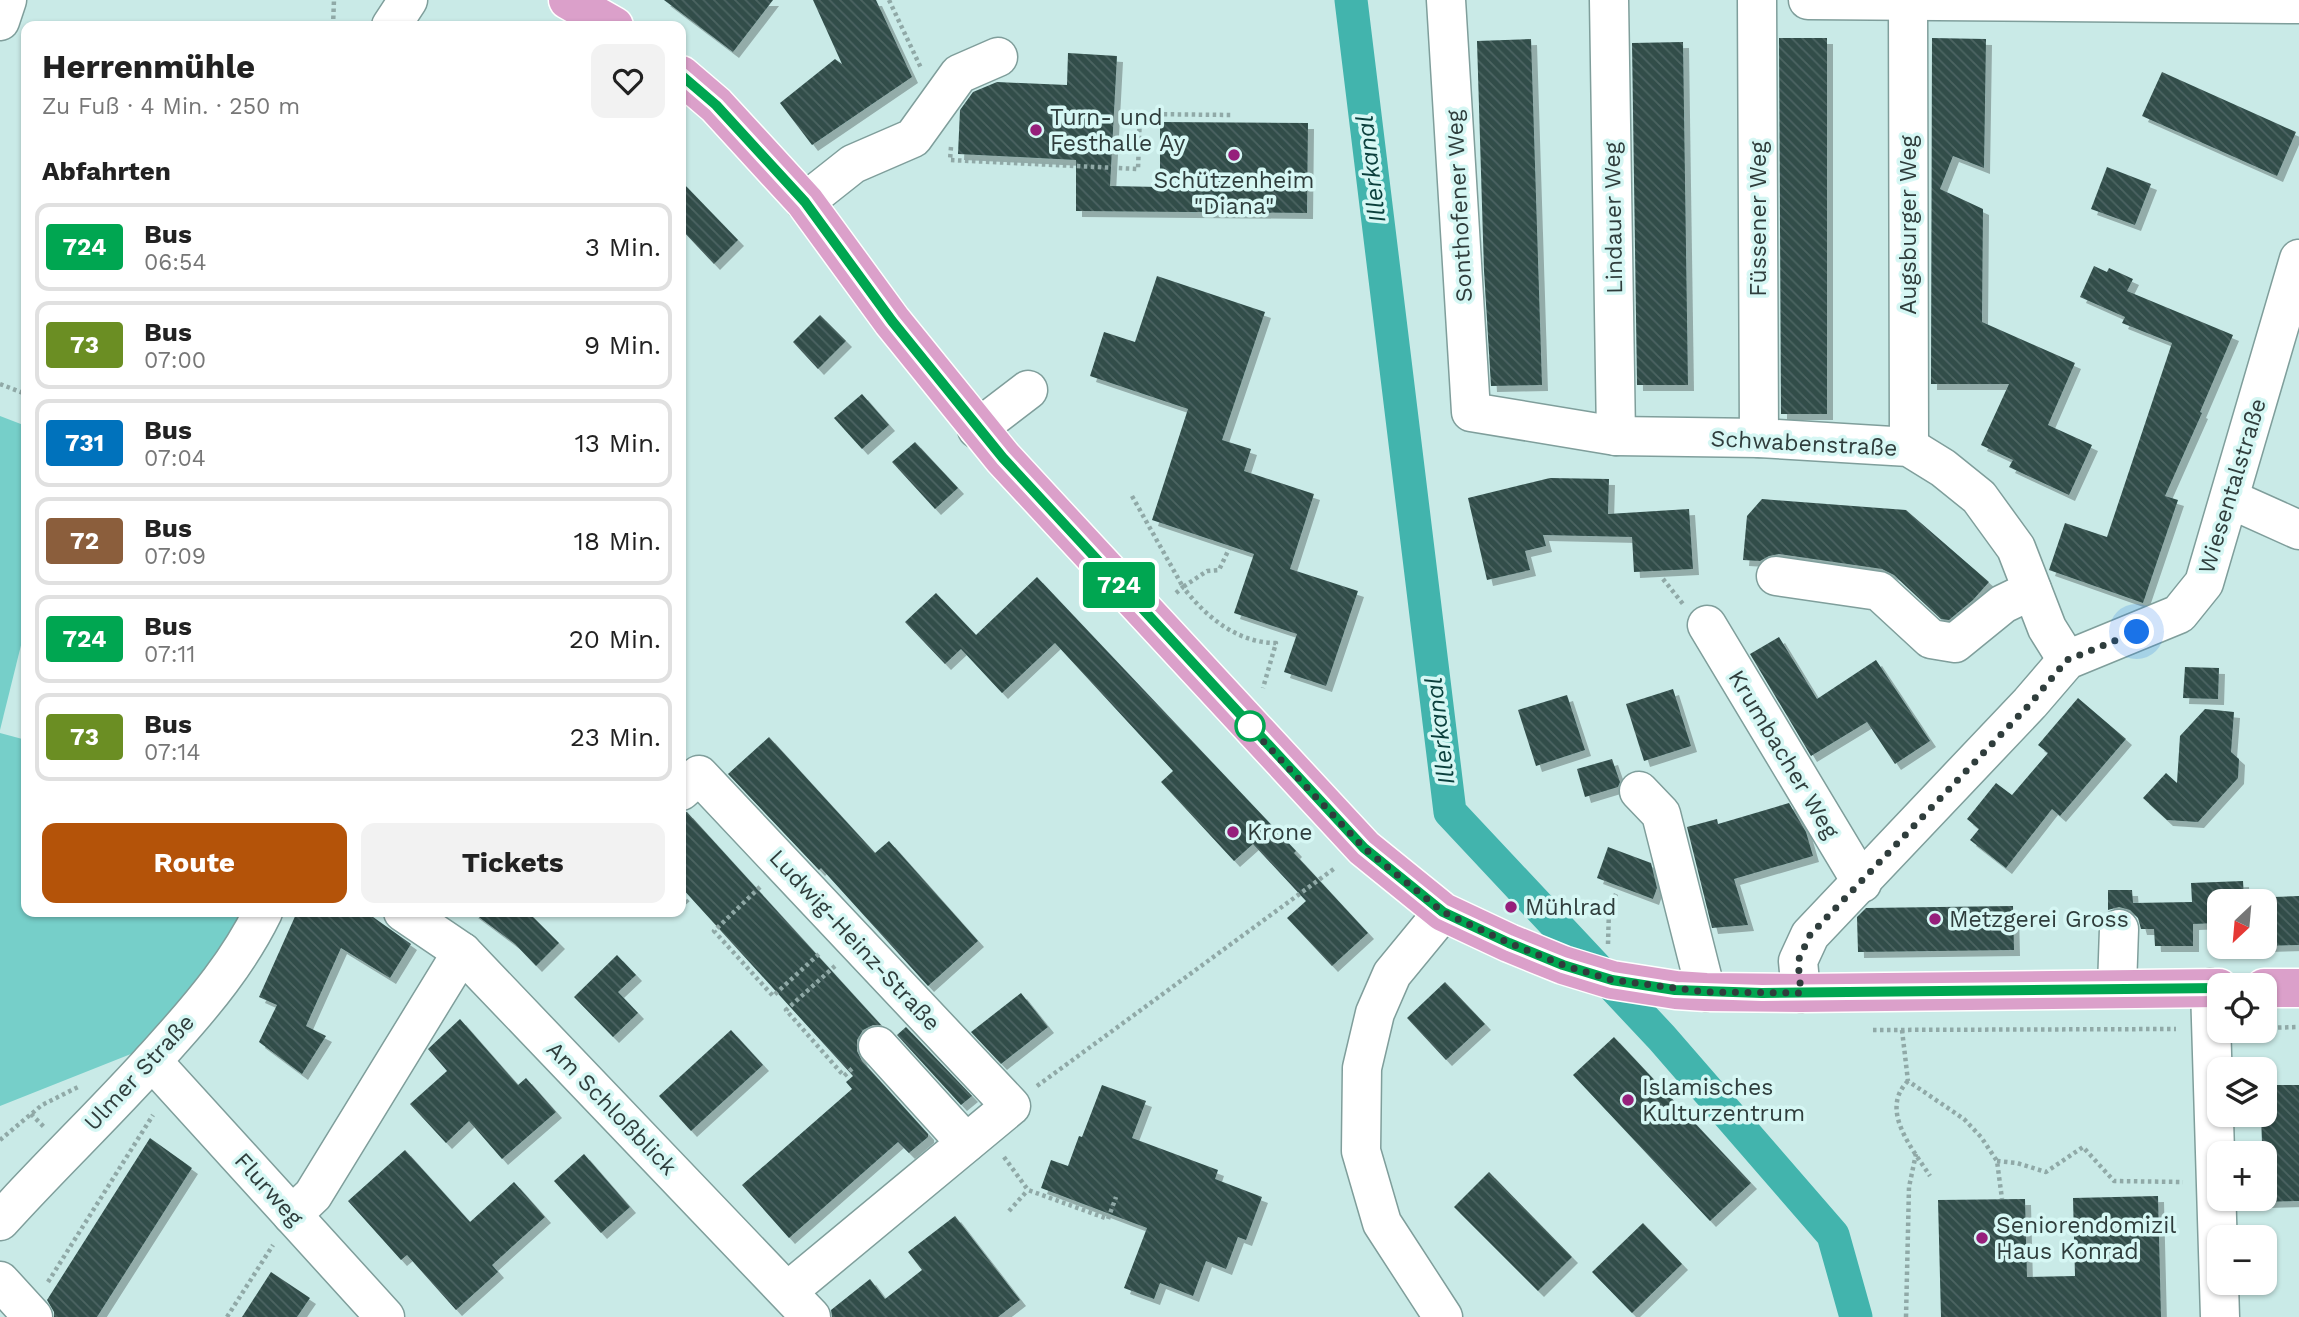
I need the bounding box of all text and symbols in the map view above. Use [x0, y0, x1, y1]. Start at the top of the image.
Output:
button: heart [591, 44, 665, 118]
text: Herrenmühle [42, 47, 255, 86]
text: Zu Fuß · 4 Min. · 250 m [42, 93, 300, 120]
place label: Turn- und Festhalle Ay [1050, 104, 1185, 157]
street label: Sonthofener Weg [1441, 108, 1478, 303]
water label: Illerkanal [1351, 114, 1391, 224]
marker: Turn- und Festhalle Ay [1028, 122, 1044, 138]
street label: Augsburger Weg [1895, 135, 1922, 315]
street label: Lindauer Weg [1599, 141, 1628, 294]
street label: Füssener Weg [1745, 141, 1772, 297]
marker: Schützenheim "Diana" [1226, 147, 1242, 163]
text: Abfahrten [42, 156, 171, 186]
place label: Schützenheim "Diana" [1154, 167, 1314, 220]
text: Bus [144, 219, 192, 249]
text: 3 Min. [585, 232, 661, 262]
text: 724 [62, 233, 107, 261]
text: 06:54 [144, 249, 207, 276]
text: Bus [144, 317, 192, 347]
text: 9 Min. [584, 330, 661, 360]
text: 73 [70, 331, 99, 359]
text: 07:00 [144, 347, 206, 374]
street label: Wiesentalstraße [2193, 395, 2272, 577]
text: Bus [144, 415, 192, 445]
street label: Schwabenstraße [1710, 425, 1898, 462]
text: 13 Min. [575, 428, 661, 458]
text: 731 [65, 429, 104, 457]
text: 07:04 [144, 445, 206, 472]
text: Bus [144, 513, 192, 543]
text: 18 Min. [574, 526, 661, 556]
text: 72 [70, 527, 99, 555]
text: 07:09 [144, 543, 206, 570]
line badge: 724 [1079, 562, 1159, 608]
text: 724 [1097, 571, 1141, 599]
text: Bus [144, 611, 192, 641]
your location [2119, 614, 2154, 649]
text: 20 Min. [569, 624, 661, 654]
text: 724 [62, 625, 107, 653]
text: 07:11 [144, 641, 196, 668]
street label: Krumbacher Weg [1723, 665, 1845, 844]
water label: Illerkanal [1420, 676, 1460, 786]
text: Bus [144, 709, 192, 739]
unlabelled marker [1235, 711, 1265, 741]
text: 23 Min. [570, 722, 661, 752]
text: 73 [70, 723, 99, 751]
text: 07:14 [144, 739, 201, 766]
place label: Krone [1247, 819, 1312, 846]
button: Route [42, 823, 347, 903]
button: Tickets [361, 823, 665, 903]
marker: Krone [1225, 824, 1241, 840]
street label: Ludwig-Heinz-Straße [764, 844, 946, 1037]
north arrow [2207, 889, 2277, 959]
map controls [2207, 889, 2277, 1295]
place label: Mühlrad [1525, 894, 1616, 921]
marker: Mühlrad [1503, 899, 1519, 915]
place label: Metzgerei Gross [1949, 906, 2129, 933]
marker: Metzgerei Gross [1927, 911, 1943, 927]
button: locate [2207, 973, 2277, 1043]
street label: Ulmer Straße [79, 1009, 200, 1136]
street label: Am Schloßblick [541, 1036, 682, 1181]
button: layers [2207, 1057, 2277, 1127]
place label: Islamisches Kulturzentrum [1642, 1074, 1805, 1127]
marker: Islamisches Kulturzentrum [1620, 1092, 1636, 1108]
button: + [2207, 1141, 2277, 1211]
street label: Flurweg [229, 1147, 309, 1232]
place label: Seniorendomizil Haus Konrad [1996, 1212, 2176, 1265]
button: − [2207, 1225, 2277, 1295]
marker: Seniorendomizil Haus Konrad [1974, 1230, 1990, 1246]

